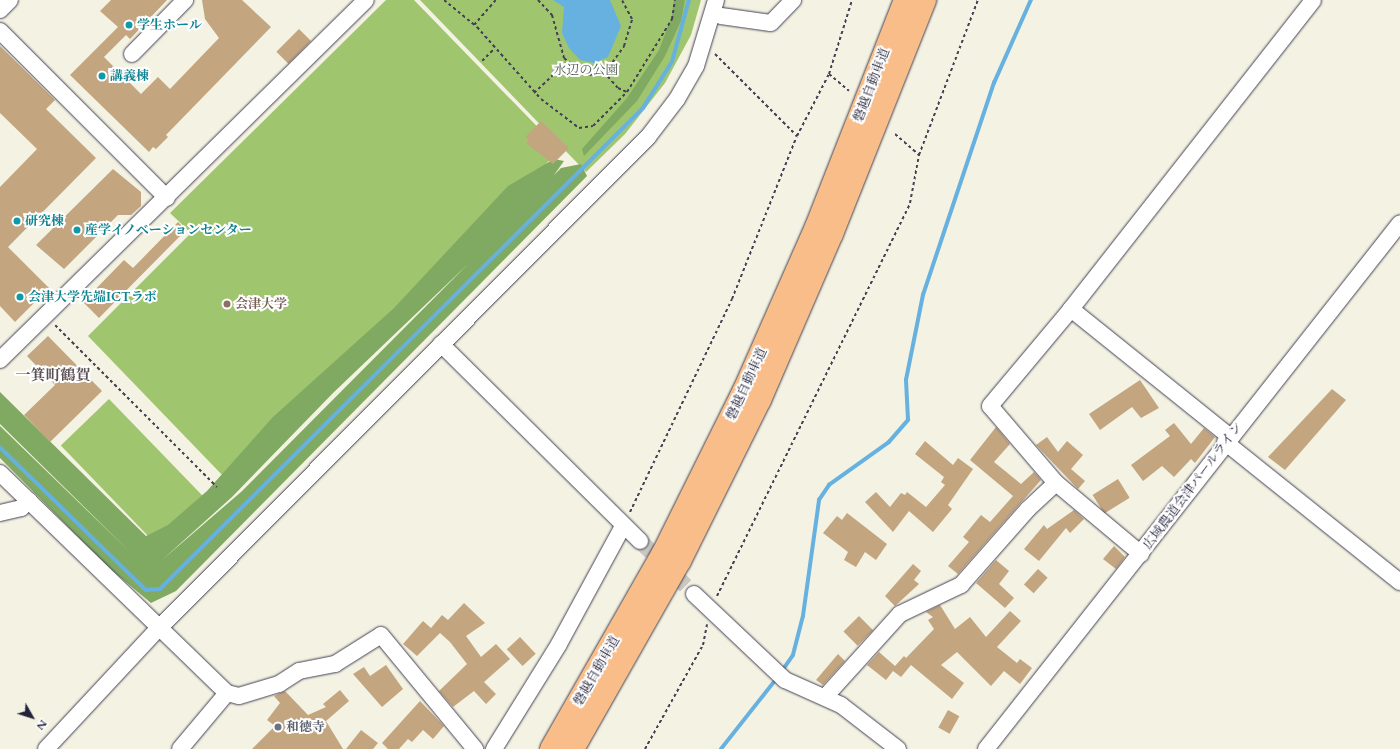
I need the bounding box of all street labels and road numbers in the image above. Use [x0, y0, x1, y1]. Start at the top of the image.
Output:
street label: 磐越自動車道 [851, 46, 893, 124]
street label: 磐越自動車道 [723, 345, 771, 423]
street label: 広域農道会津パールライン [1140, 419, 1246, 553]
street label: 磐越自動車道 [571, 633, 623, 709]

